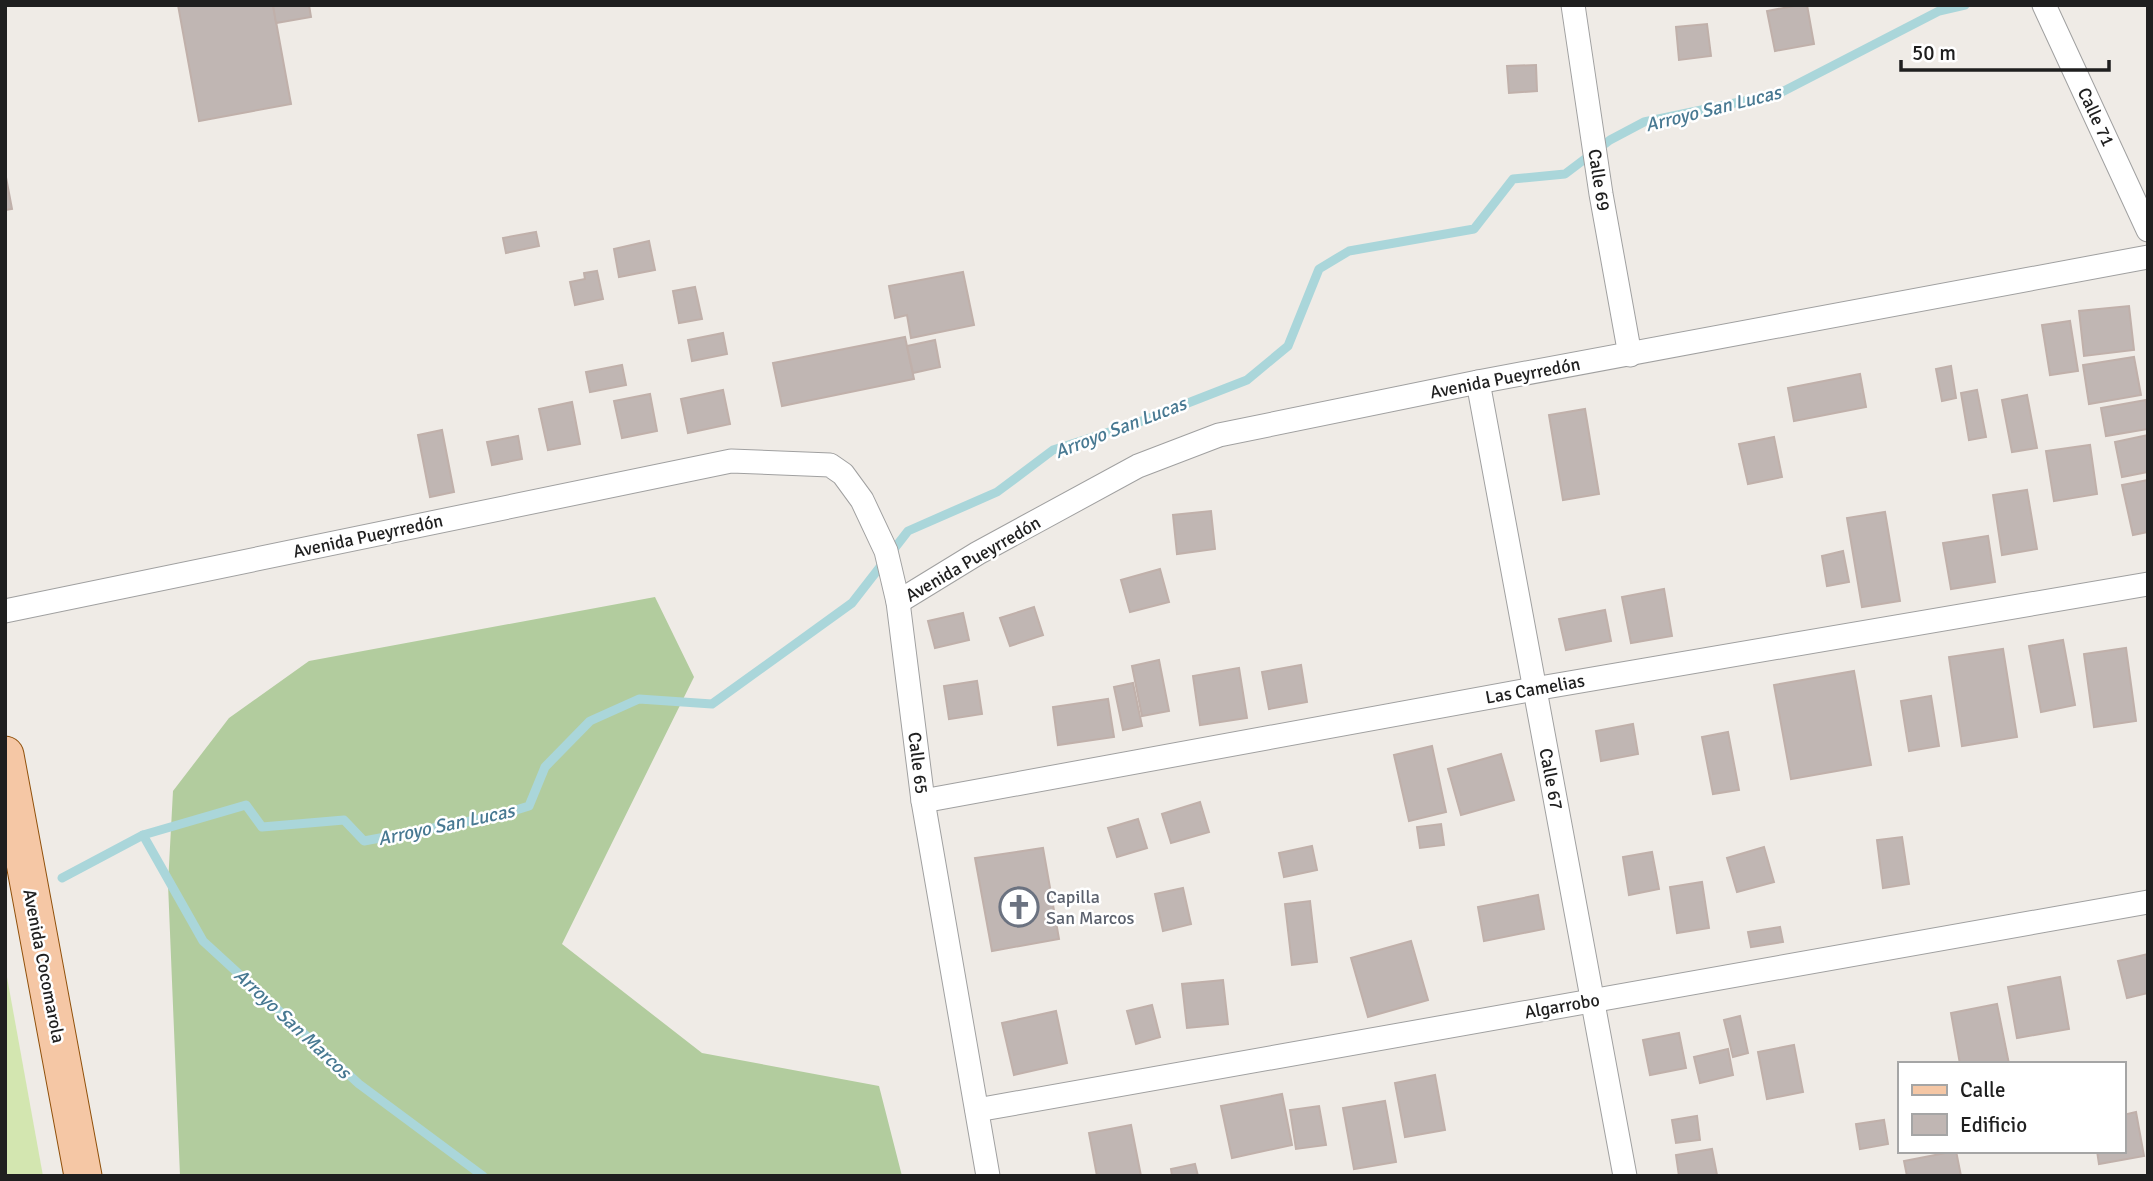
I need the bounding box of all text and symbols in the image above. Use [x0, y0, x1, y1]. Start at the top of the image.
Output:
scale bar [1901, 28, 2109, 72]
text: 50 m [1912, 40, 1956, 66]
water label: Arroyo San Lucas [1643, 80, 1785, 137]
street label: Calle 71 [2073, 84, 2119, 150]
street label: Calle 69 [1583, 147, 1615, 213]
street label: Avenida Pueyrredón [1428, 353, 1582, 403]
water label: Arroyo San Lucas [1051, 391, 1191, 464]
street label: Avenida Pueyrredón [291, 509, 445, 563]
street label: Avenida Pueyrredón [901, 511, 1045, 607]
street label: Las Camelias [1484, 669, 1587, 709]
street label: Calle 65 [903, 731, 933, 795]
street label: Calle 67 [1534, 746, 1568, 812]
water label: Arroyo San Lucas [376, 798, 518, 851]
church icon: Capilla San Marcos [998, 886, 1040, 928]
place label: Capilla San Marcos [1046, 886, 1135, 929]
street label: Avenida Cocomarola [18, 887, 70, 1045]
water label: Arroyo San Marcos [229, 963, 357, 1085]
street label: Algarrobo [1523, 989, 1601, 1023]
legend [1898, 1062, 2125, 1153]
text: Calle [1960, 1077, 2006, 1103]
text: Edificio [1960, 1112, 2027, 1138]

